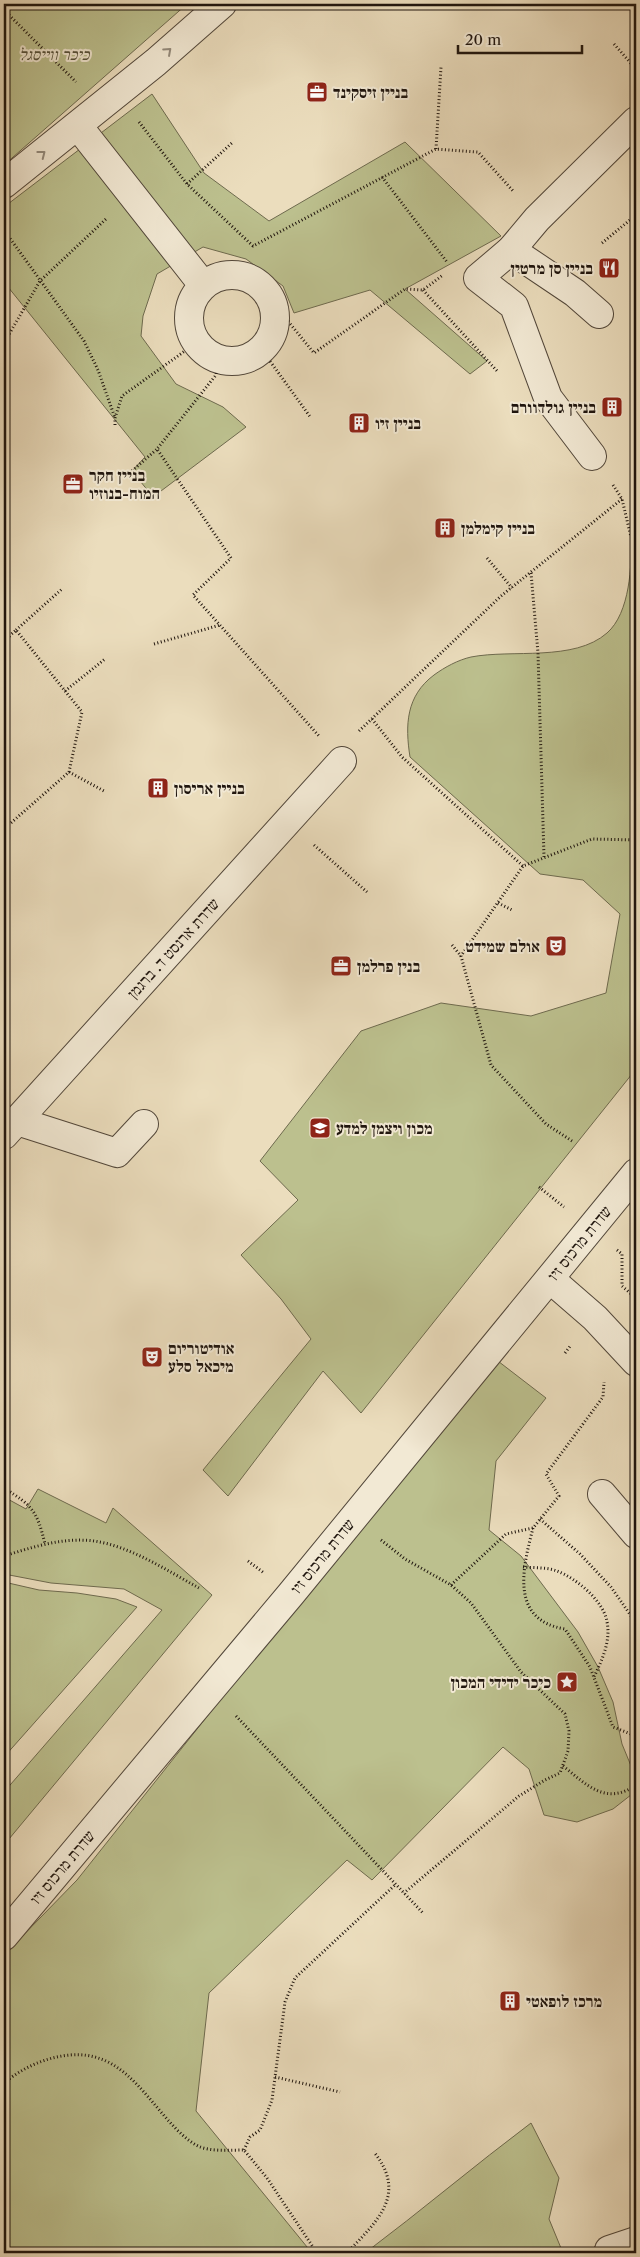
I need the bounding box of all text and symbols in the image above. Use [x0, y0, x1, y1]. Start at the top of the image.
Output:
scale bar [458, 22, 581, 54]
text: 20 m [465, 30, 501, 49]
park label: כיכר ווייסגל [19, 44, 91, 64]
one-way arrow [163, 48, 172, 57]
office icon: בניין זיסקינד [305, 80, 329, 104]
place label: בניין זיסקינד [333, 82, 408, 102]
one-way arrow [36, 151, 46, 160]
restaurant icon: בניין סן מרטין [597, 256, 621, 280]
place label: בניין סן מרטין [511, 258, 593, 278]
building icon: בניין גולדוורם [600, 395, 624, 419]
place label: בניין גולדוורם [511, 397, 596, 417]
building icon: בניין זיו [347, 411, 371, 435]
place label: בניין זיו [375, 413, 421, 433]
place label: בניין חקר המוח-בנוזיו [89, 465, 160, 503]
office icon: בניין חקר המוח-בנוזיו [61, 472, 85, 496]
building icon: בניין קימלמן [433, 516, 457, 540]
place label: בניין קימלמן [461, 518, 535, 538]
building icon: בניין אריסון [146, 776, 170, 800]
place label: בניין אריסון [174, 778, 245, 798]
street label: שדרת ארנסט ד. ברגמן [123, 893, 223, 1002]
theatre icon: אולם שמידט [544, 934, 568, 958]
place label: אולם שמידט [465, 936, 540, 956]
office icon: בנין פרלמן [329, 954, 353, 978]
place label: בנין פרלמן [357, 956, 420, 976]
school or university icon: מכון ויצמן למדע [308, 1116, 332, 1140]
place label: מכון ויצמן למדע [336, 1118, 433, 1138]
street label: שדרת מרכוס זיו [543, 1201, 616, 1285]
place label: אודיטוריום מיכאל סלע [168, 1338, 235, 1376]
theatre icon: אודיטוריום מיכאל סלע [140, 1345, 164, 1369]
street label: שדרת מרכוס זיו [286, 1514, 359, 1598]
place icon: כיכר ידידי המכון [555, 1670, 579, 1694]
place label: כיכר ידידי המכון [451, 1672, 551, 1692]
street label: שדרת מרכוס זיו [25, 1826, 99, 1908]
building icon: מרכז לופאטי [498, 1989, 522, 2013]
place label: מרכז לופאטי [526, 1991, 602, 2011]

